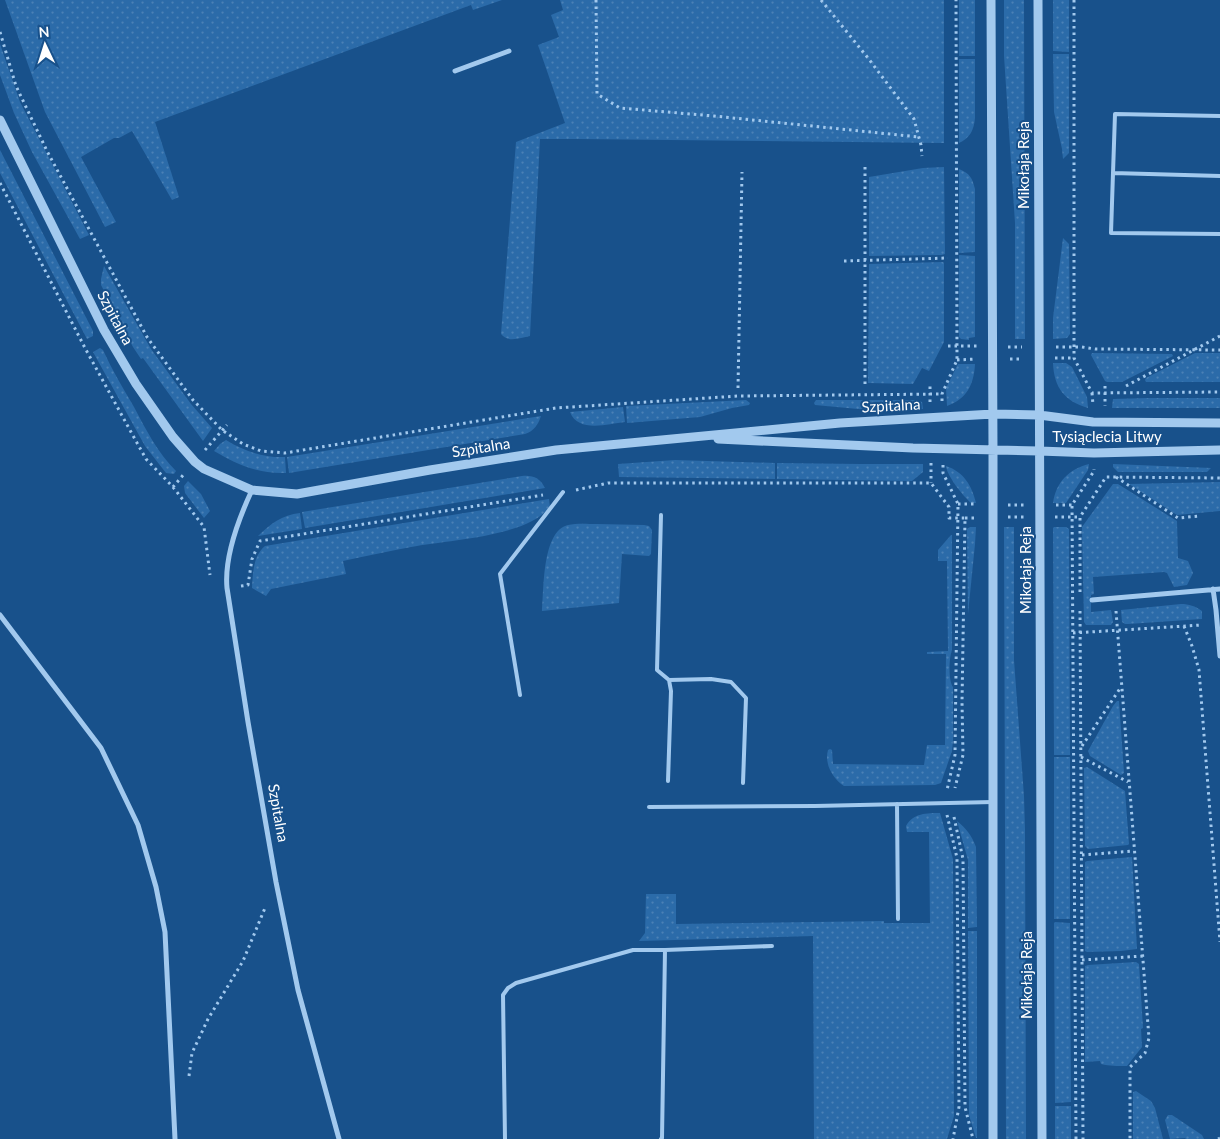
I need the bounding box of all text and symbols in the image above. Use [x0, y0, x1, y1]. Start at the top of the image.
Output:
north arrow [20, 20, 70, 70]
text: N [38, 23, 50, 40]
street label: Mikołaja Reja [1014, 121, 1032, 209]
street label: Szpitalna [94, 287, 138, 348]
street label: Szpitalna [861, 394, 921, 416]
street label: Tysiąclecia Litwy [1052, 427, 1162, 445]
street label: Szpitalna [450, 434, 511, 461]
street label: Mikołaja Reja [1016, 526, 1034, 614]
street label: Szpitalna [265, 782, 293, 843]
street label: Mikołaja Reja [1017, 931, 1035, 1019]

